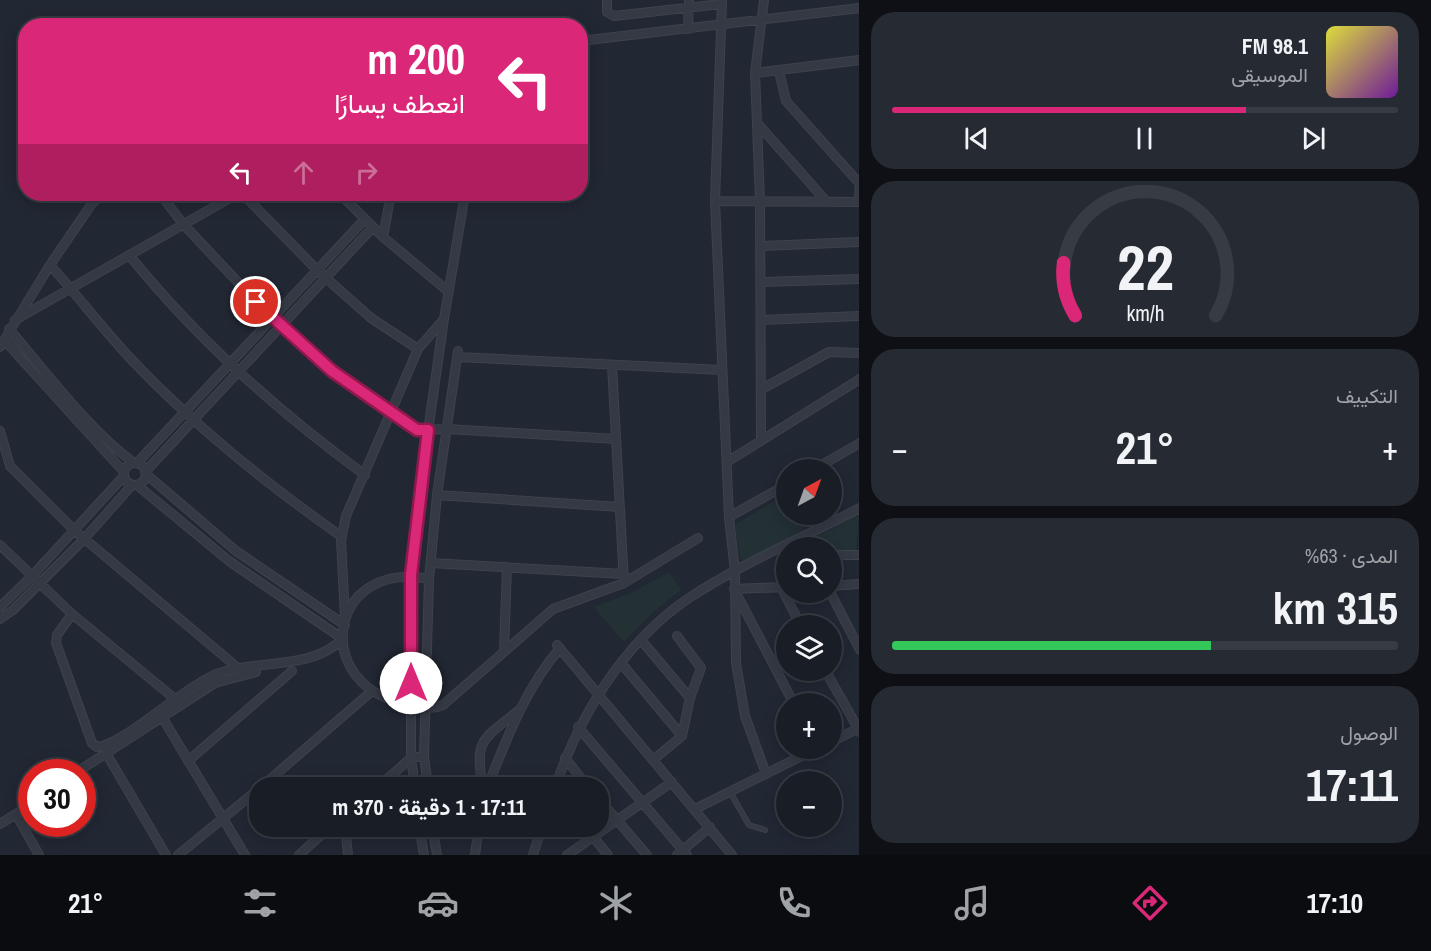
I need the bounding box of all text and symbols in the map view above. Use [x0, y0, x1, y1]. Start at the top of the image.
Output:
text: 200 m [367, 31, 465, 87]
text: 98.1 FM [1242, 31, 1308, 61]
icon: left [486, 42, 564, 120]
text: الموسيقى [1231, 61, 1308, 88]
text: انعطف يسارًا [334, 85, 465, 121]
icon: previous [960, 122, 993, 155]
icon: pause [1128, 122, 1161, 155]
icon: next [1297, 122, 1330, 155]
icon: left [224, 156, 257, 189]
icon: ahead [287, 156, 320, 189]
icon: right [350, 156, 383, 189]
text: 22 [1117, 225, 1173, 309]
pin [230, 276, 281, 327]
icon: arrive [239, 285, 272, 318]
text: km/h [1126, 299, 1164, 328]
text: التكييف [1336, 382, 1398, 409]
text: 21° [1115, 417, 1175, 478]
text: − [892, 426, 908, 470]
text: + [1382, 426, 1398, 470]
north arrow [776, 459, 842, 525]
map controls [776, 459, 842, 837]
button: search [776, 537, 842, 603]
text: المدى · 63% [1305, 542, 1398, 569]
text: 315 km [1273, 577, 1398, 638]
button: layers [776, 615, 842, 681]
position arrow [379, 651, 443, 715]
button: + [776, 693, 842, 759]
text: الوصول [1340, 719, 1398, 746]
text: 17:11 [1306, 754, 1398, 815]
speed limit sign: 30 [18, 759, 96, 837]
button: − [776, 771, 842, 837]
text: 17:11 · 1 دقيقة · 370 m [332, 792, 526, 822]
icon: filters [239, 882, 281, 924]
icon: car [417, 882, 459, 924]
icon: climate [595, 882, 637, 924]
icon: phone [773, 882, 815, 924]
icon: music [951, 882, 993, 924]
icon: directions [1129, 882, 1171, 924]
text: 21° [68, 885, 103, 921]
text: 17:10 [1306, 885, 1363, 921]

